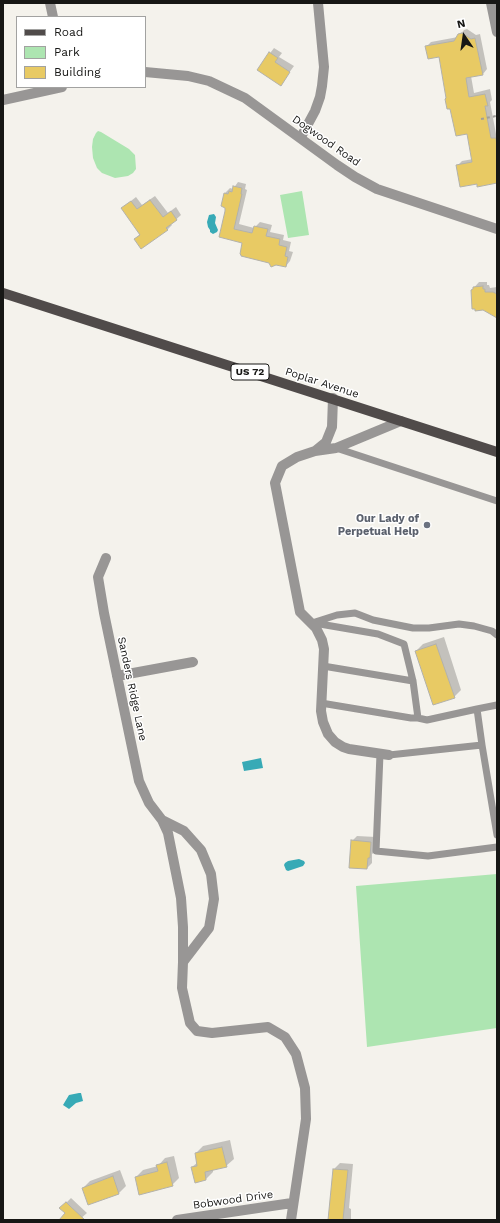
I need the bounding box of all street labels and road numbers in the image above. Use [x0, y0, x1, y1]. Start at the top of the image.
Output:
street label: Dogwood Road [289, 113, 363, 169]
road number: US 72 [231, 364, 269, 380]
street label: Poplar Avenue [283, 365, 361, 401]
street label: Sanders Ridge Lane [115, 636, 149, 742]
street label: Bobwood Drive [192, 1188, 274, 1212]

